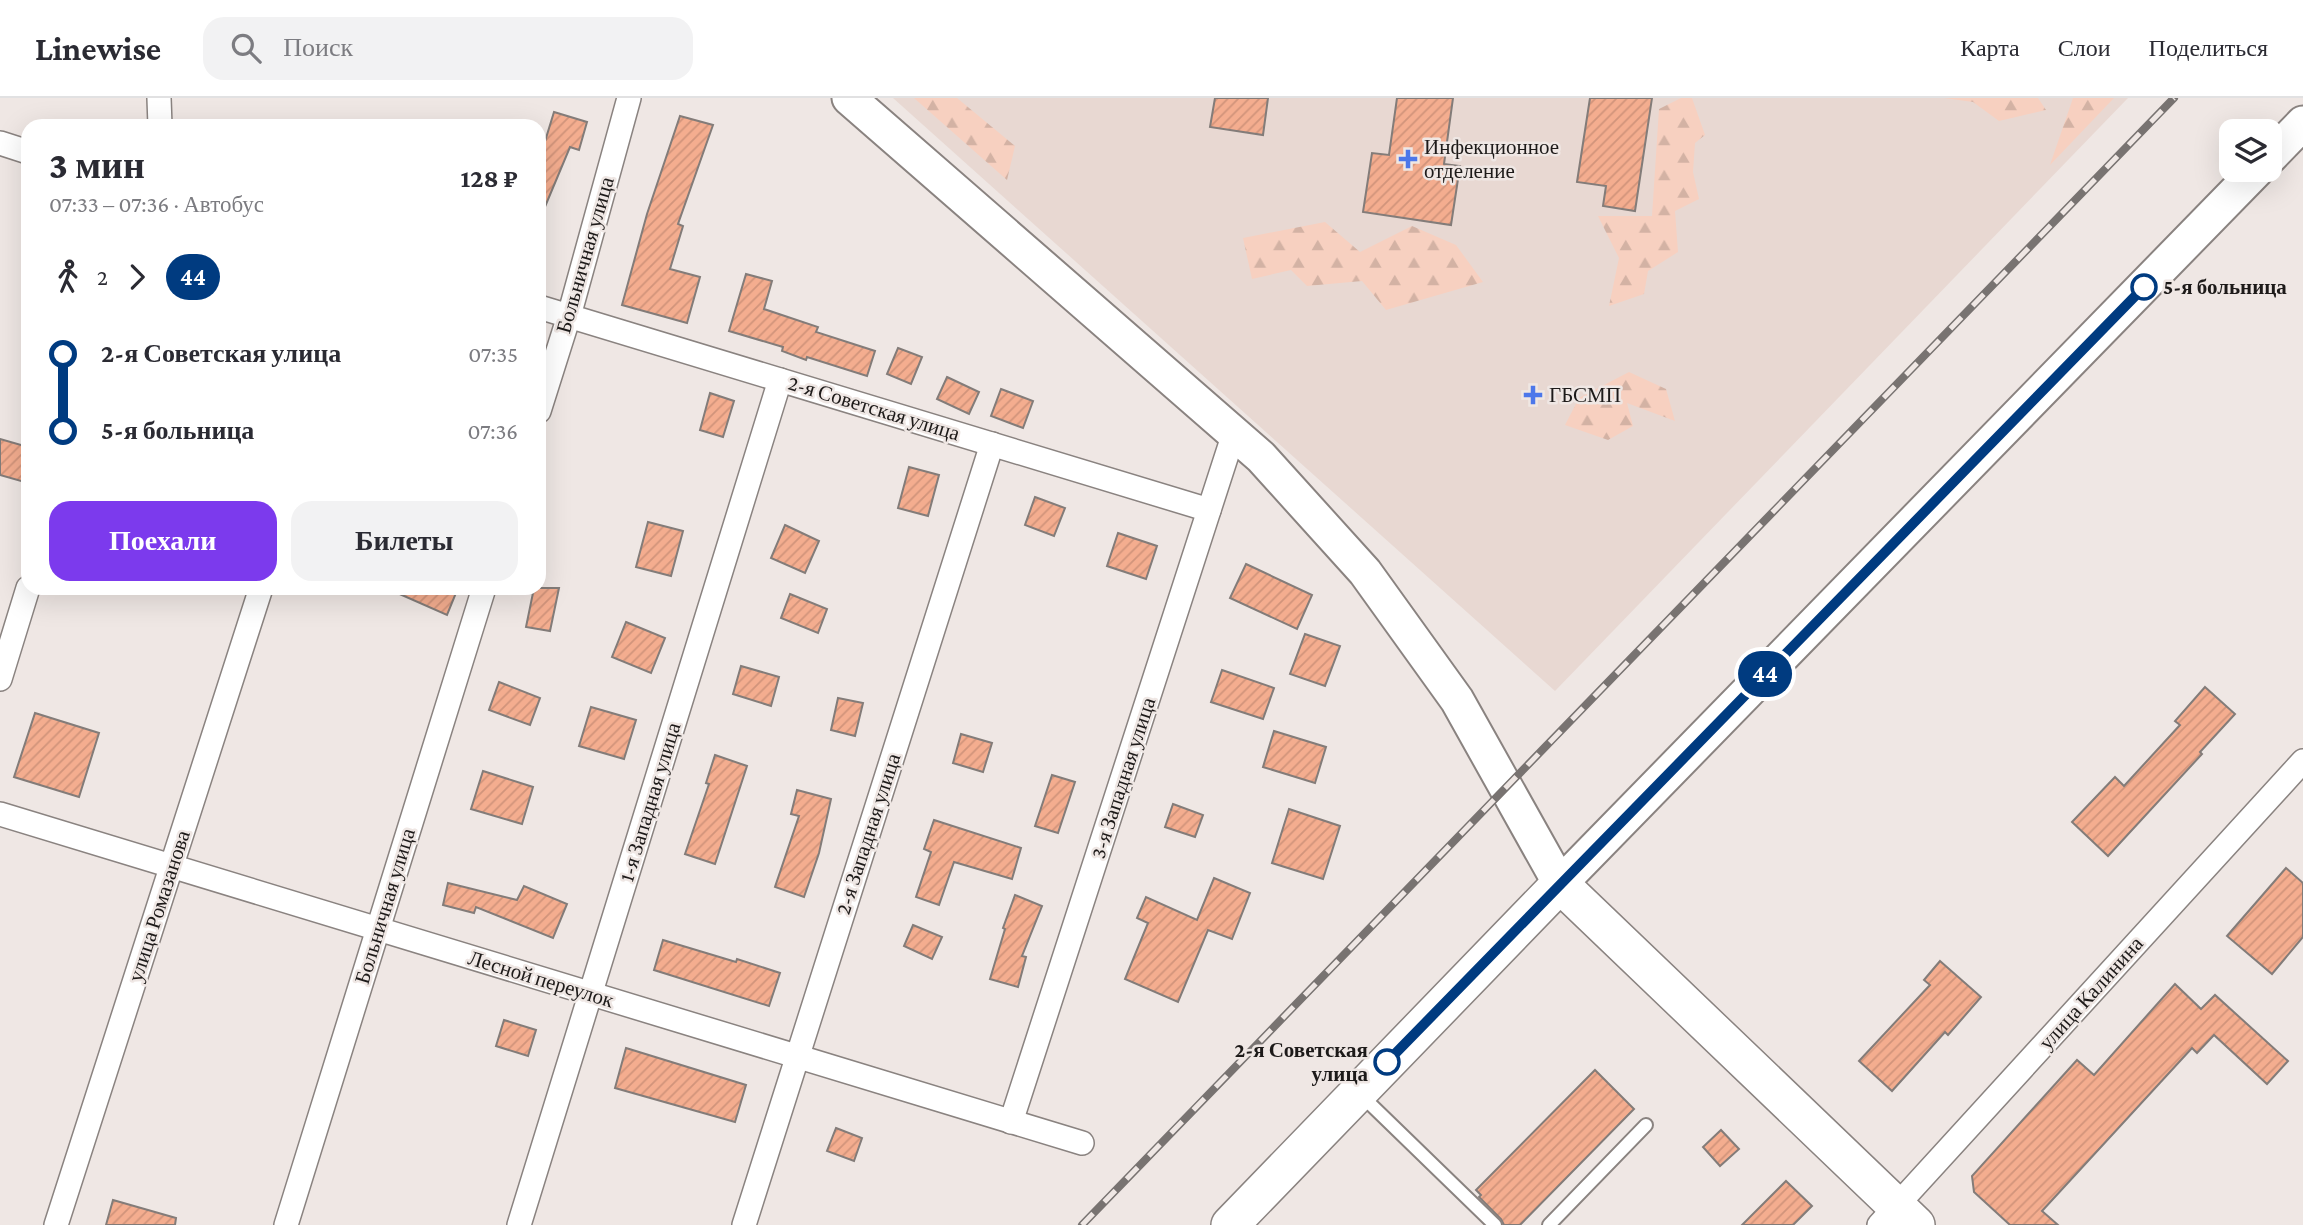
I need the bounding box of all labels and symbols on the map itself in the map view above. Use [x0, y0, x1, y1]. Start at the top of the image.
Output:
place label: Инфекционное отделение [1424, 135, 1559, 183]
marker: Инфекционное отделение [1398, 149, 1418, 169]
street label: Больничная улица [551, 173, 619, 336]
marker: 5-я больница [2131, 274, 2157, 300]
place label: 5-я больница [2163, 275, 2287, 299]
street label: 2-я Советская улица [785, 370, 963, 446]
place label: ГБСМП [1549, 383, 1621, 407]
marker: ГБСМП [1523, 385, 1543, 405]
line badge: 44 [1734, 651, 1796, 697]
street label: 3-я Западная улица [1086, 694, 1161, 862]
street label: 1-я Западная улица [614, 719, 686, 884]
street label: 2-я Западная улица [831, 750, 906, 918]
street label: Больничная улица [350, 825, 420, 987]
street label: улица Ромазанова [123, 827, 195, 985]
street label: улица Калинина [2034, 931, 2148, 1054]
street label: Лесной переулок [465, 945, 617, 1013]
place label: 2-я Советская улица [1235, 1038, 1368, 1086]
marker: 2-я Советская улица [1374, 1049, 1400, 1075]

